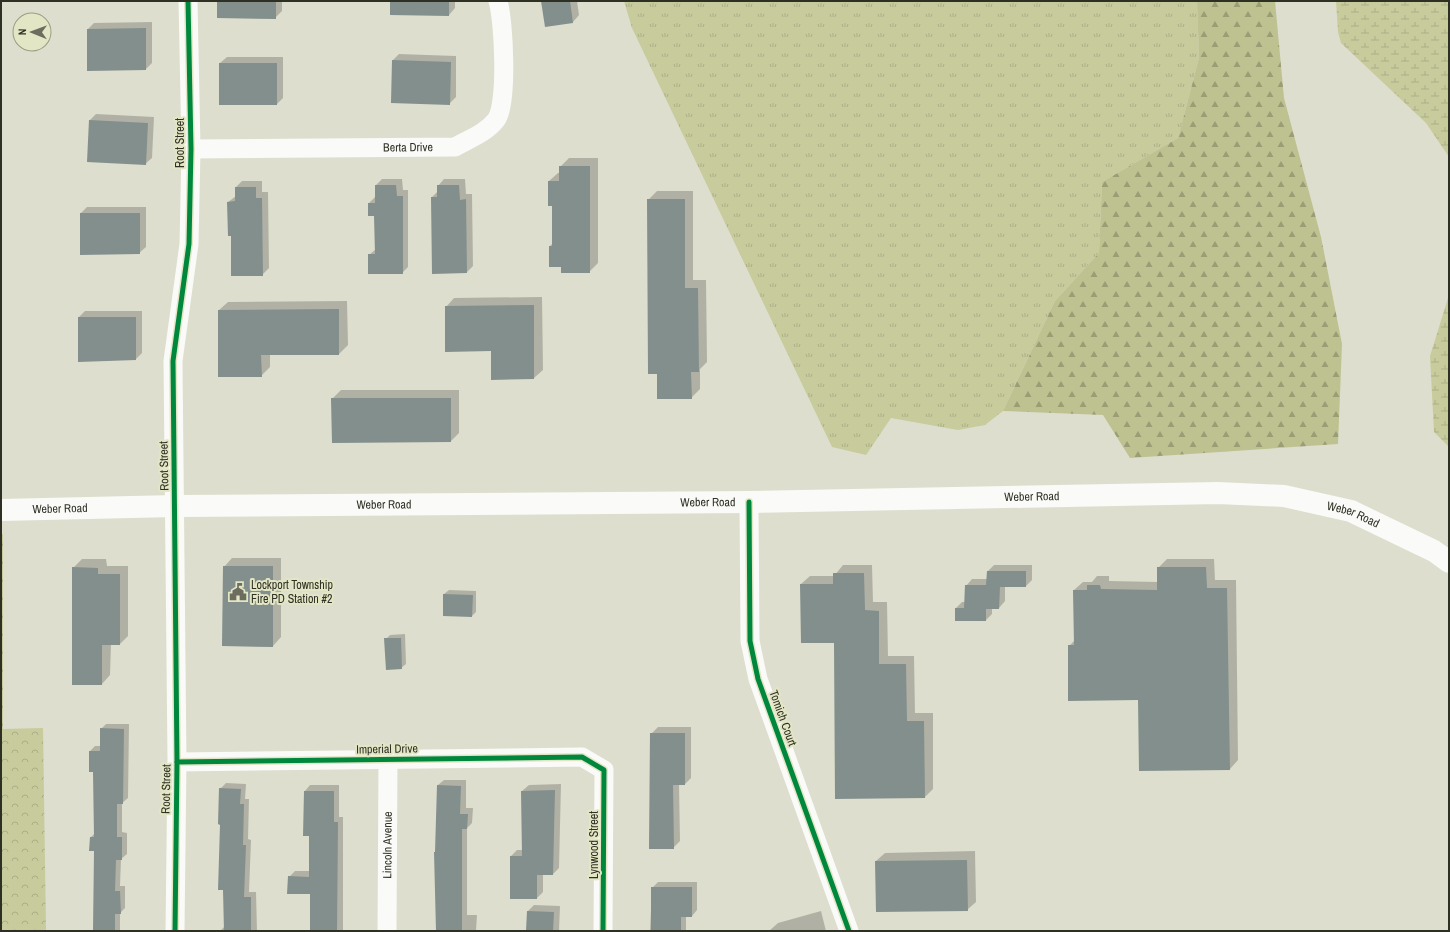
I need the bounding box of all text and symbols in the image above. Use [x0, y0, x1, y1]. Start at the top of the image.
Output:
north arrow [12, 12, 52, 52]
text: N [15, 28, 29, 35]
street label: Root Street [172, 118, 188, 168]
street label: Berta Drive [383, 139, 433, 156]
street label: Root Street [156, 441, 172, 491]
street label: Weber Road [1004, 488, 1060, 505]
street label: Weber Road [680, 494, 736, 510]
street label: Weber Road [356, 496, 412, 513]
street label: Weber Road [1325, 498, 1382, 532]
street label: Weber Road [32, 500, 88, 517]
place label: Lockport Township Fire PD Station #2 [251, 577, 333, 607]
public building icon: Lockport Township Fire PD Station #2 [228, 582, 248, 602]
street label: Tomich Court [765, 688, 801, 748]
street label: Imperial Drive [356, 740, 418, 758]
street label: Root Street [158, 764, 174, 814]
street label: Lincoln Avenue [379, 811, 396, 879]
street label: Lynwood Street [586, 811, 602, 879]

